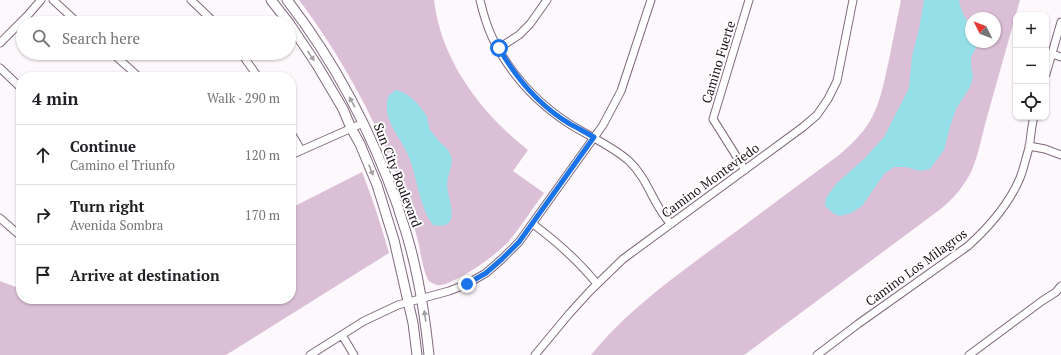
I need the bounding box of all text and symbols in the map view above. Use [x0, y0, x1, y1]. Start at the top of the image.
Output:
north arrow [965, 12, 1001, 48]
map controls [1013, 12, 1049, 120]
button: + [1013, 12, 1049, 48]
search box [16, 16, 296, 60]
street label: Camino Fuerte [697, 18, 739, 106]
icon: search [30, 27, 52, 49]
text: Search here [62, 28, 140, 48]
route start [490, 39, 508, 57]
button: − [1013, 48, 1049, 84]
one-way arrow [307, 50, 315, 61]
button: locate [1013, 84, 1049, 120]
text: 4 min [32, 87, 79, 110]
text: Walk · 290 m [207, 89, 280, 107]
one-way arrow [348, 96, 355, 107]
street label: Sun City Boulevard [370, 120, 426, 230]
text: Continue [70, 136, 136, 156]
street label: Camino Monteviedo [657, 138, 763, 222]
icon: ahead [32, 144, 54, 166]
text: 120 m [245, 146, 280, 164]
text: Camino el Triunfo [70, 156, 175, 174]
one-way arrow [368, 165, 374, 177]
text: Turn right [70, 196, 145, 216]
icon: right [32, 204, 54, 226]
text: 170 m [245, 206, 280, 224]
text: Avenida Sombra [70, 216, 163, 234]
street label: Camino Los Milagros [862, 224, 970, 310]
icon: arrive [32, 264, 54, 286]
text: Arrive at destination [70, 265, 220, 285]
route end [458, 275, 476, 293]
one-way arrow [422, 310, 428, 322]

